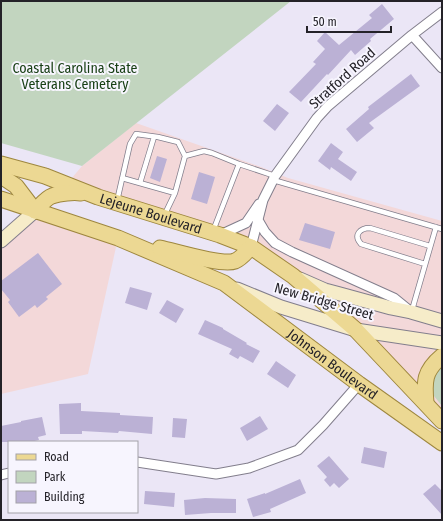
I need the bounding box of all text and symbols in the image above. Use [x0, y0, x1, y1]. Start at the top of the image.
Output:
scale bar [307, 8, 391, 34]
text: 50 m [313, 15, 337, 29]
street label: Stratford Road [306, 44, 379, 113]
park label: Coastal Carolina State Veterans Cemetery [12, 60, 138, 93]
street label: Lejeune Boulevard [98, 190, 204, 238]
street label: New Bridge Street [272, 279, 376, 324]
street label: Johnson Boulevard [284, 325, 381, 403]
legend [8, 441, 138, 513]
text: Road [44, 450, 69, 464]
text: Park [44, 470, 66, 484]
text: Building [44, 490, 85, 504]

